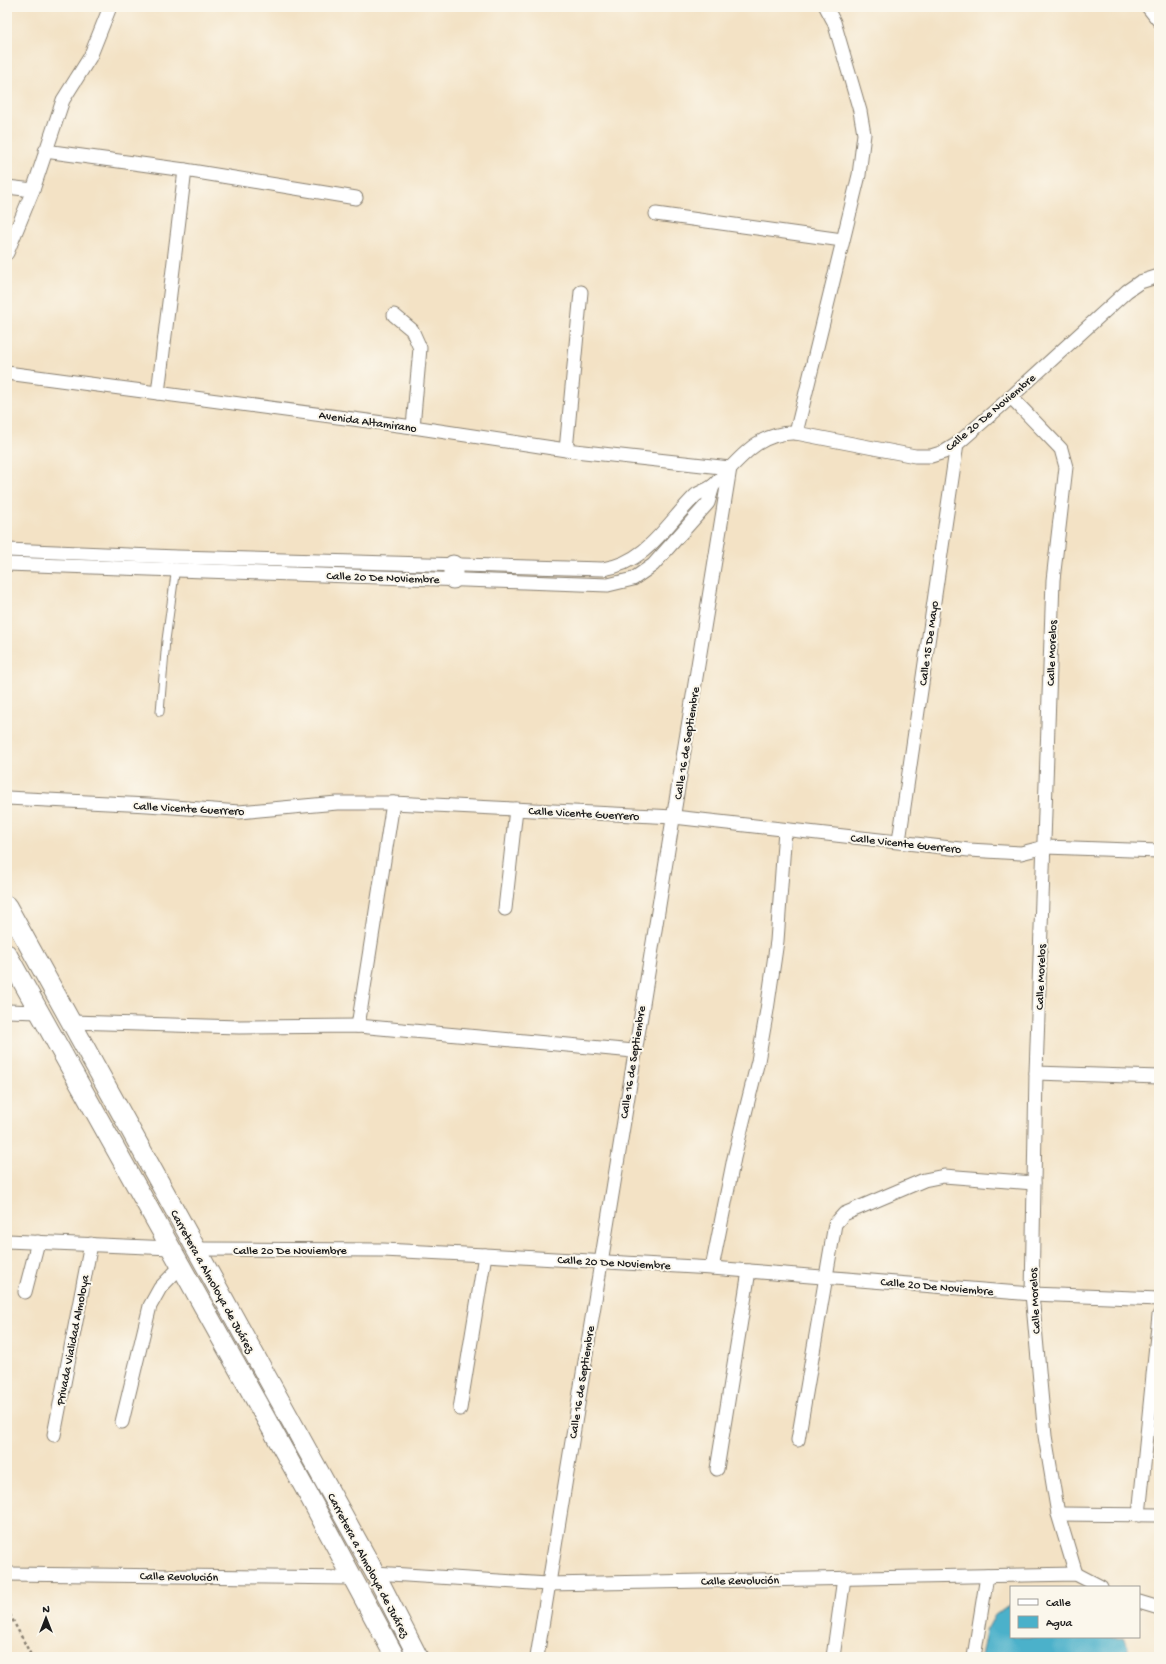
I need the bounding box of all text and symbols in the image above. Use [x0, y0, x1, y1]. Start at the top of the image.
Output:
street label: Calle 20 De Noviembre [943, 371, 1040, 455]
street label: Avenida Altamirano [318, 409, 418, 437]
street label: Calle 20 De Noviembre [326, 570, 441, 588]
street label: Calle 15 De Mayo [917, 600, 943, 687]
street label: Calle Morelos [1045, 619, 1061, 686]
street label: Calle 16 de Septiembre [672, 685, 704, 801]
street label: Calle Vicente Guerrero [133, 800, 245, 820]
street label: Calle Vicente Guerrero [528, 805, 640, 825]
street label: Calle Vicente Guerrero [850, 832, 962, 858]
street label: Calle Morelos [1034, 943, 1050, 1010]
street label: Calle 16 de Septiembre [618, 1004, 650, 1120]
street label: Carretera a Almoloya de Juárez [166, 1208, 257, 1357]
street label: Calle 20 De Noviembre [233, 1245, 347, 1259]
street label: Calle 20 De Noviembre [557, 1254, 672, 1274]
street label: Calle Morelos [1027, 1267, 1045, 1334]
street label: Privada Vialidad Almoloya [54, 1274, 94, 1408]
street label: Calle 20 De Noviembre [880, 1276, 995, 1300]
street label: Calle 16 de Septiembre [567, 1324, 599, 1440]
street label: Carretera a Almoloya de Juárez [323, 1491, 412, 1641]
street label: Calle Revolución [140, 1570, 219, 1586]
street label: Calle Revolución [701, 1574, 780, 1590]
legend [1010, 1586, 1140, 1638]
text: Calle [1046, 1597, 1071, 1611]
north arrow [26, 1598, 66, 1638]
text: N [42, 1604, 50, 1616]
text: Agua [1046, 1617, 1073, 1631]

